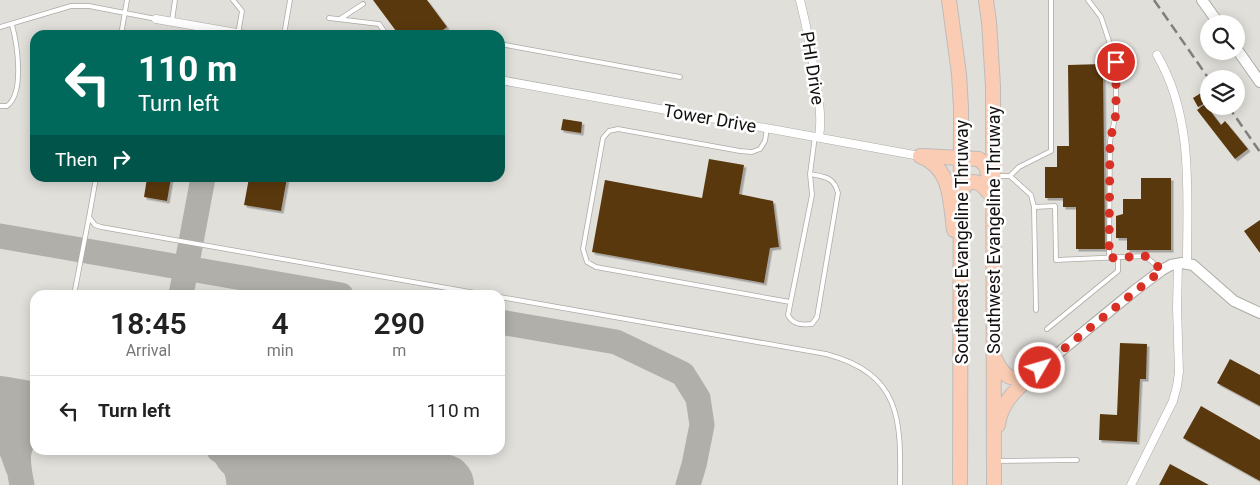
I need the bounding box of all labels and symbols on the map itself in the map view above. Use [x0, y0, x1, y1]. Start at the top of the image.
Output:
street label: PHI Drive [797, 30, 829, 106]
pin [1095, 41, 1137, 83]
street label: Tower Drive [662, 99, 758, 137]
street label: Southwest Evangeline Thruway [983, 105, 1004, 354]
street label: Southeast Evangeline Thruway [951, 119, 972, 364]
position arrow [1013, 341, 1065, 393]

